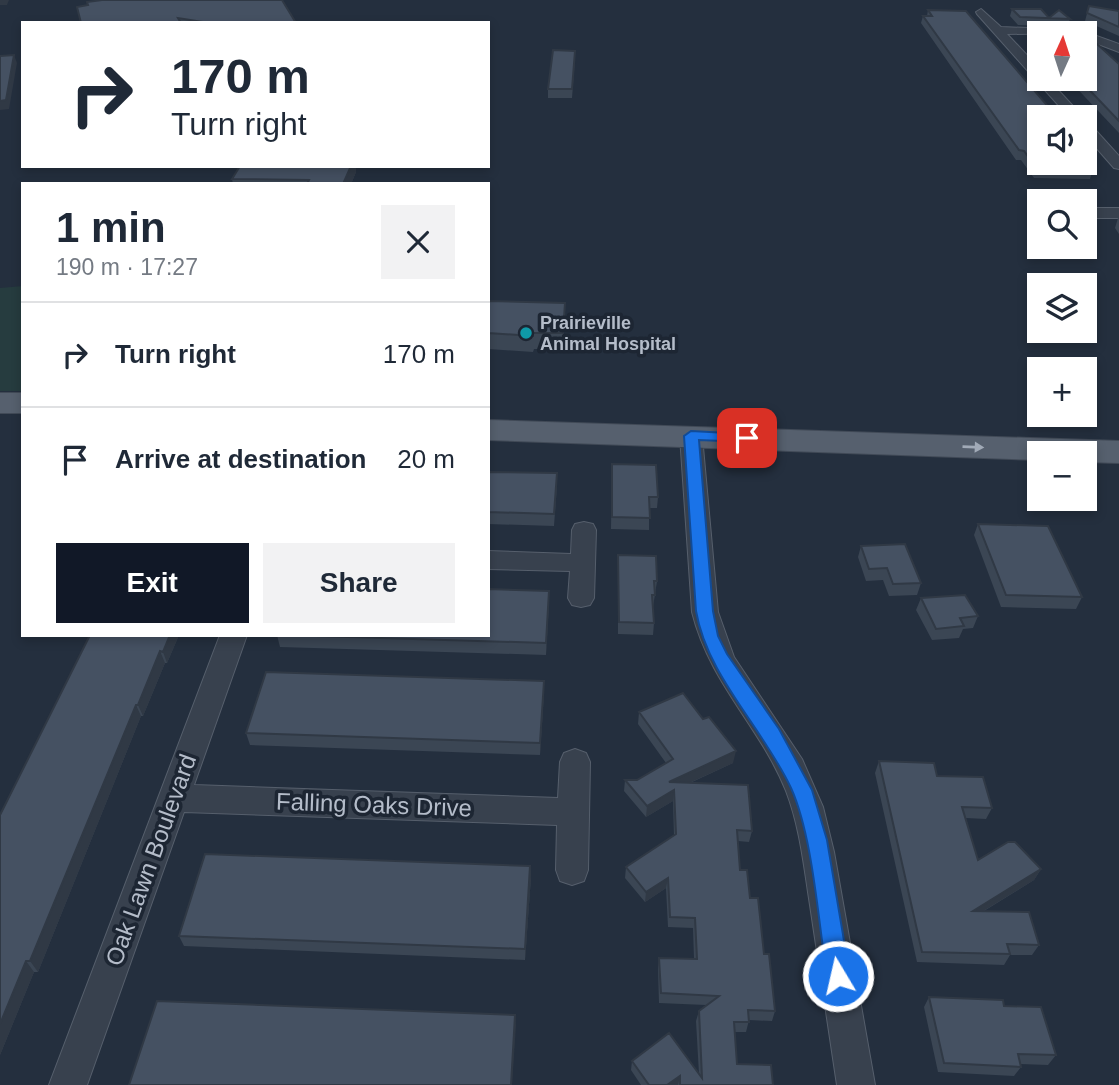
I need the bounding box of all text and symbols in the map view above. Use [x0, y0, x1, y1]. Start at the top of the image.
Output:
north arrow [1027, 21, 1097, 91]
map controls [1027, 21, 1097, 511]
icon: right [56, 49, 147, 140]
text: 170 m [171, 49, 310, 103]
button: sound [1027, 105, 1097, 175]
text: Turn right [171, 106, 307, 142]
button: search [1027, 189, 1097, 259]
text: 1 min [56, 204, 166, 251]
button: close [381, 205, 455, 279]
text: 190 m · 17:27 [56, 254, 198, 280]
button: layers [1027, 273, 1097, 343]
place label: Prairieville Animal Hospital [540, 313, 676, 354]
marker: Prairieville Animal Hospital [518, 325, 534, 341]
icon: right [56, 336, 94, 374]
text: Turn right [115, 339, 236, 369]
text: 170 m [383, 339, 455, 369]
button: + [1027, 357, 1097, 427]
pin [717, 408, 777, 468]
icon: arrive [728, 419, 766, 457]
icon: arrive [56, 441, 94, 479]
one-way arrow [962, 441, 984, 452]
button: − [1027, 441, 1097, 511]
text: Arrive at destination [115, 444, 366, 474]
text: 20 m [397, 444, 455, 474]
button: Exit [56, 543, 249, 623]
button: Share [263, 543, 455, 623]
street label: Oak Lawn Boulevard [100, 751, 201, 969]
street label: Falling Oaks Drive [276, 788, 472, 821]
position arrow [801, 939, 875, 1013]

